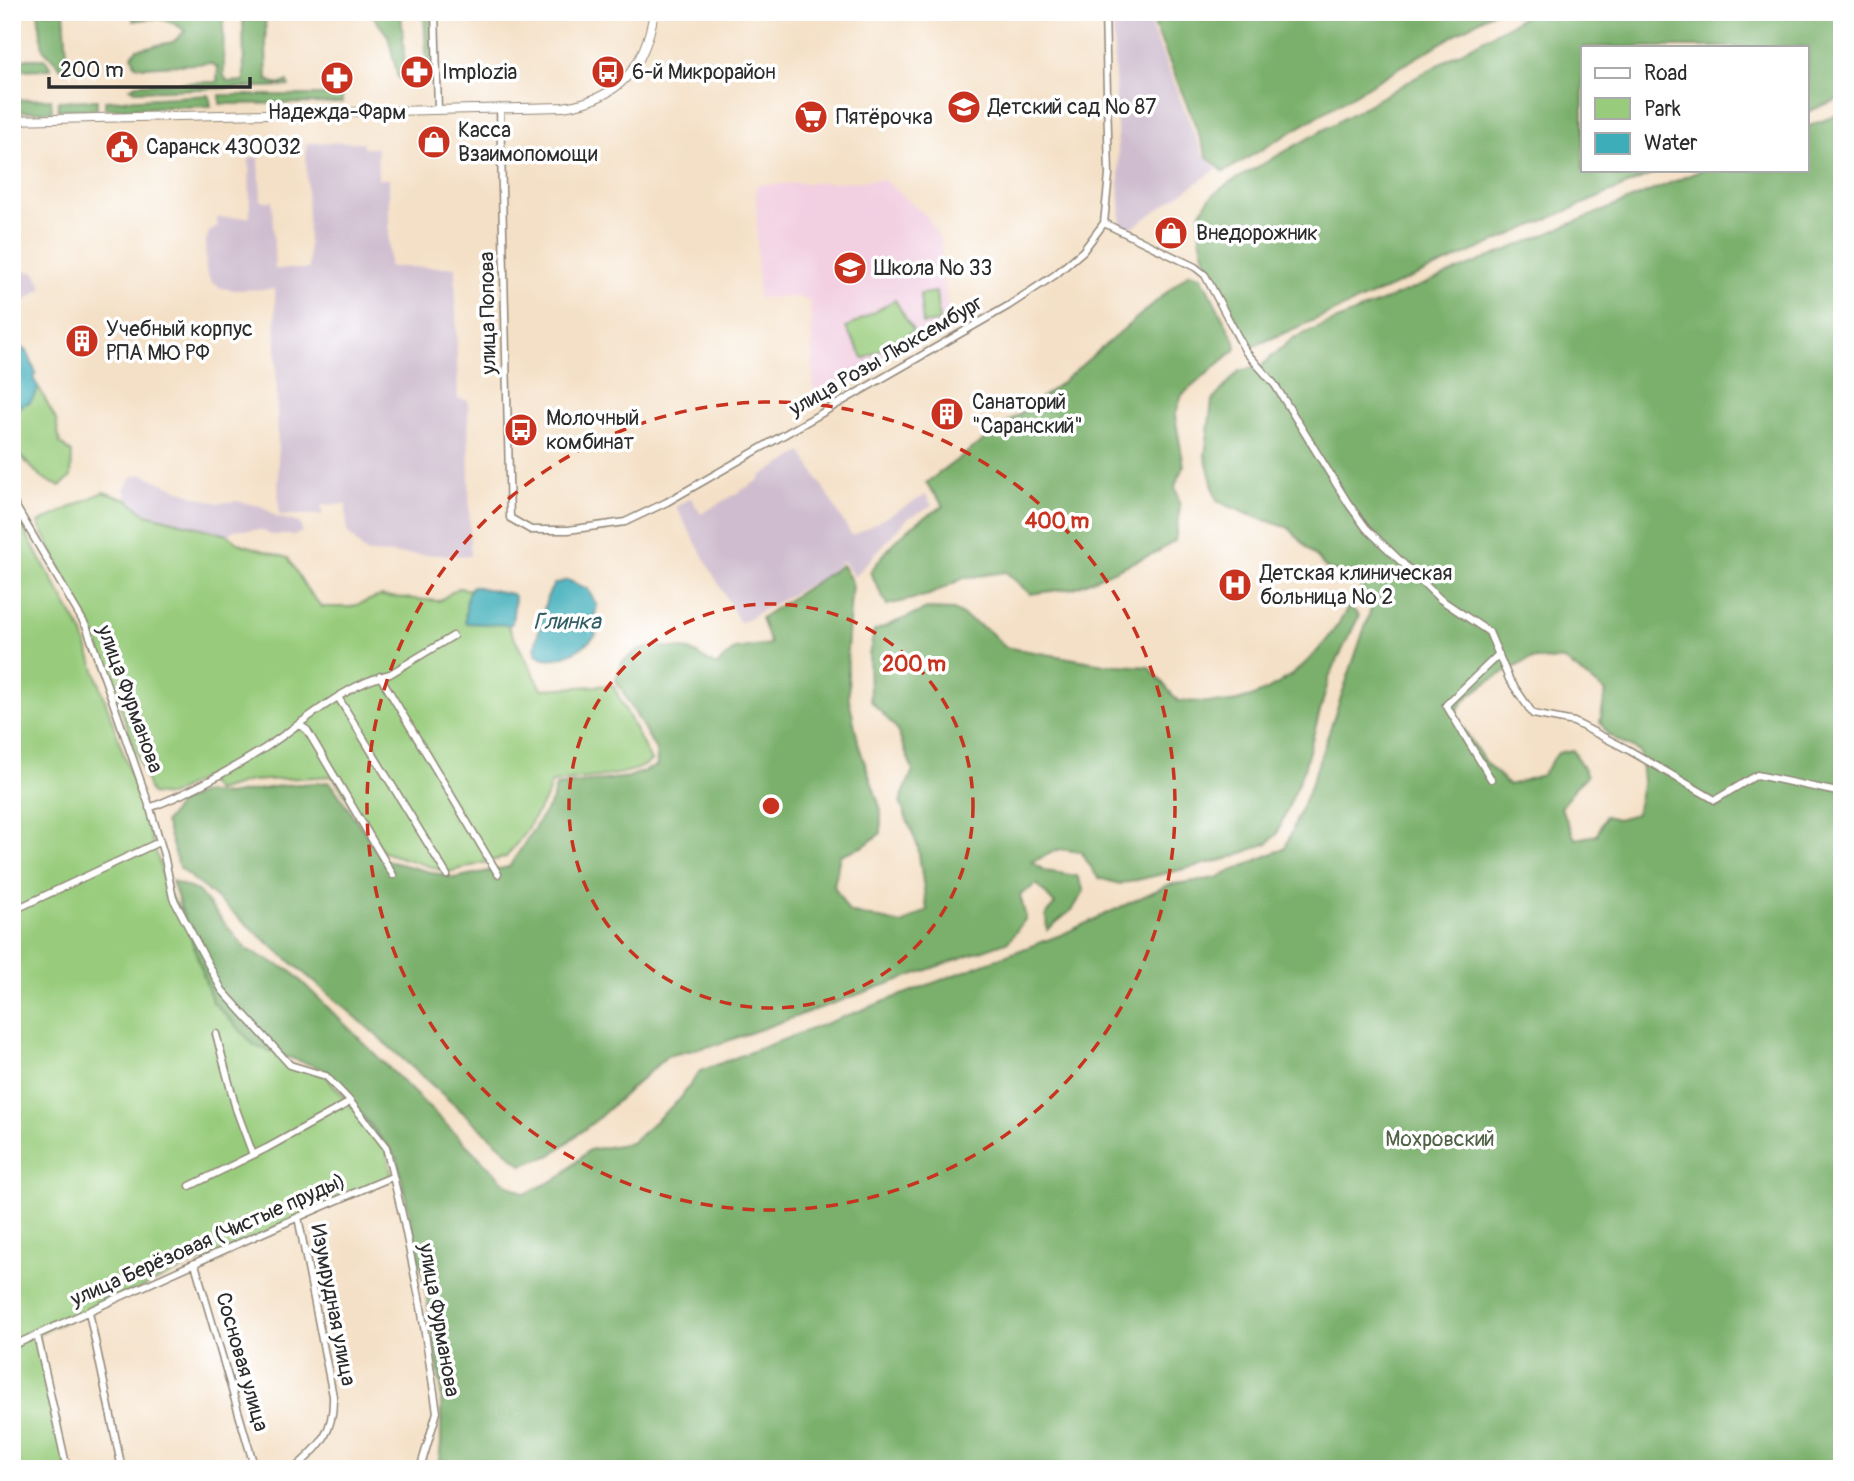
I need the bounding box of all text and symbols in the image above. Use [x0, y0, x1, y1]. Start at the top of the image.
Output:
scale bar [49, 46, 250, 90]
legend [1581, 46, 1808, 172]
pharmacy icon: Implozia [398, 53, 436, 91]
bus stop icon: 6-й Микрорайон [589, 53, 627, 91]
text: 200 m [60, 57, 124, 84]
pharmacy icon: Надежда-Фарм [318, 59, 356, 97]
place label: Implozia [442, 59, 517, 86]
place label: 6-й Микрорайон [632, 59, 776, 86]
text: Road [1644, 60, 1688, 87]
school or university icon: Детский сад № 87 [945, 88, 983, 126]
place label: Детский сад № 87 [987, 94, 1156, 121]
text: Park [1644, 96, 1681, 123]
supermarket icon: Пятёрочка [792, 98, 830, 136]
place label: Надежда-Фарм [268, 99, 406, 126]
place label: Пятёрочка [836, 104, 933, 131]
place label: Касса Взаимопомощи [458, 117, 598, 168]
shop icon: Касса Взаимопомощи [415, 123, 453, 161]
public building icon: Саранск 430032 [103, 128, 141, 166]
text: Water [1644, 130, 1698, 157]
place label: Саранск 430032 [146, 134, 301, 161]
shop icon: Внедорожник [1152, 214, 1190, 252]
place label: Внедорожник [1196, 220, 1318, 247]
school or university icon: Школа № 33 [831, 249, 869, 287]
street label: улица Попова [473, 251, 503, 376]
place label: Школа № 33 [874, 255, 992, 282]
street label: улица Розы Люксембург [783, 289, 988, 423]
place label: Учебный корпус РПА МЮ РФ [106, 316, 253, 367]
building icon: Учебный корпус РПА МЮ РФ [63, 322, 101, 360]
place label: Санаторий "Саранский" [972, 389, 1083, 440]
building icon: Санаторий "Саранский" [928, 395, 966, 433]
place label: Молочный комбинат [546, 405, 639, 456]
bus stop icon: Молочный комбинат [502, 411, 540, 449]
text: 400 m [1025, 508, 1089, 535]
place label: Детская клиническая больница № 2 [1259, 560, 1452, 611]
hospital icon: Детская клиническая больница № 2 [1216, 566, 1254, 604]
water label: Глинка [533, 607, 602, 636]
street label: улица Фурманова [90, 620, 169, 777]
text: 200 m [882, 651, 946, 678]
centre of rings [759, 794, 783, 818]
park label: Мохровский [1385, 1126, 1495, 1153]
street label: улица Берёзовая (Чистые пруды) [66, 1167, 350, 1313]
street label: Изумрудная улица [304, 1222, 362, 1388]
street label: улица Фурманова [412, 1240, 466, 1399]
street label: Сосновая улица [209, 1289, 275, 1435]

